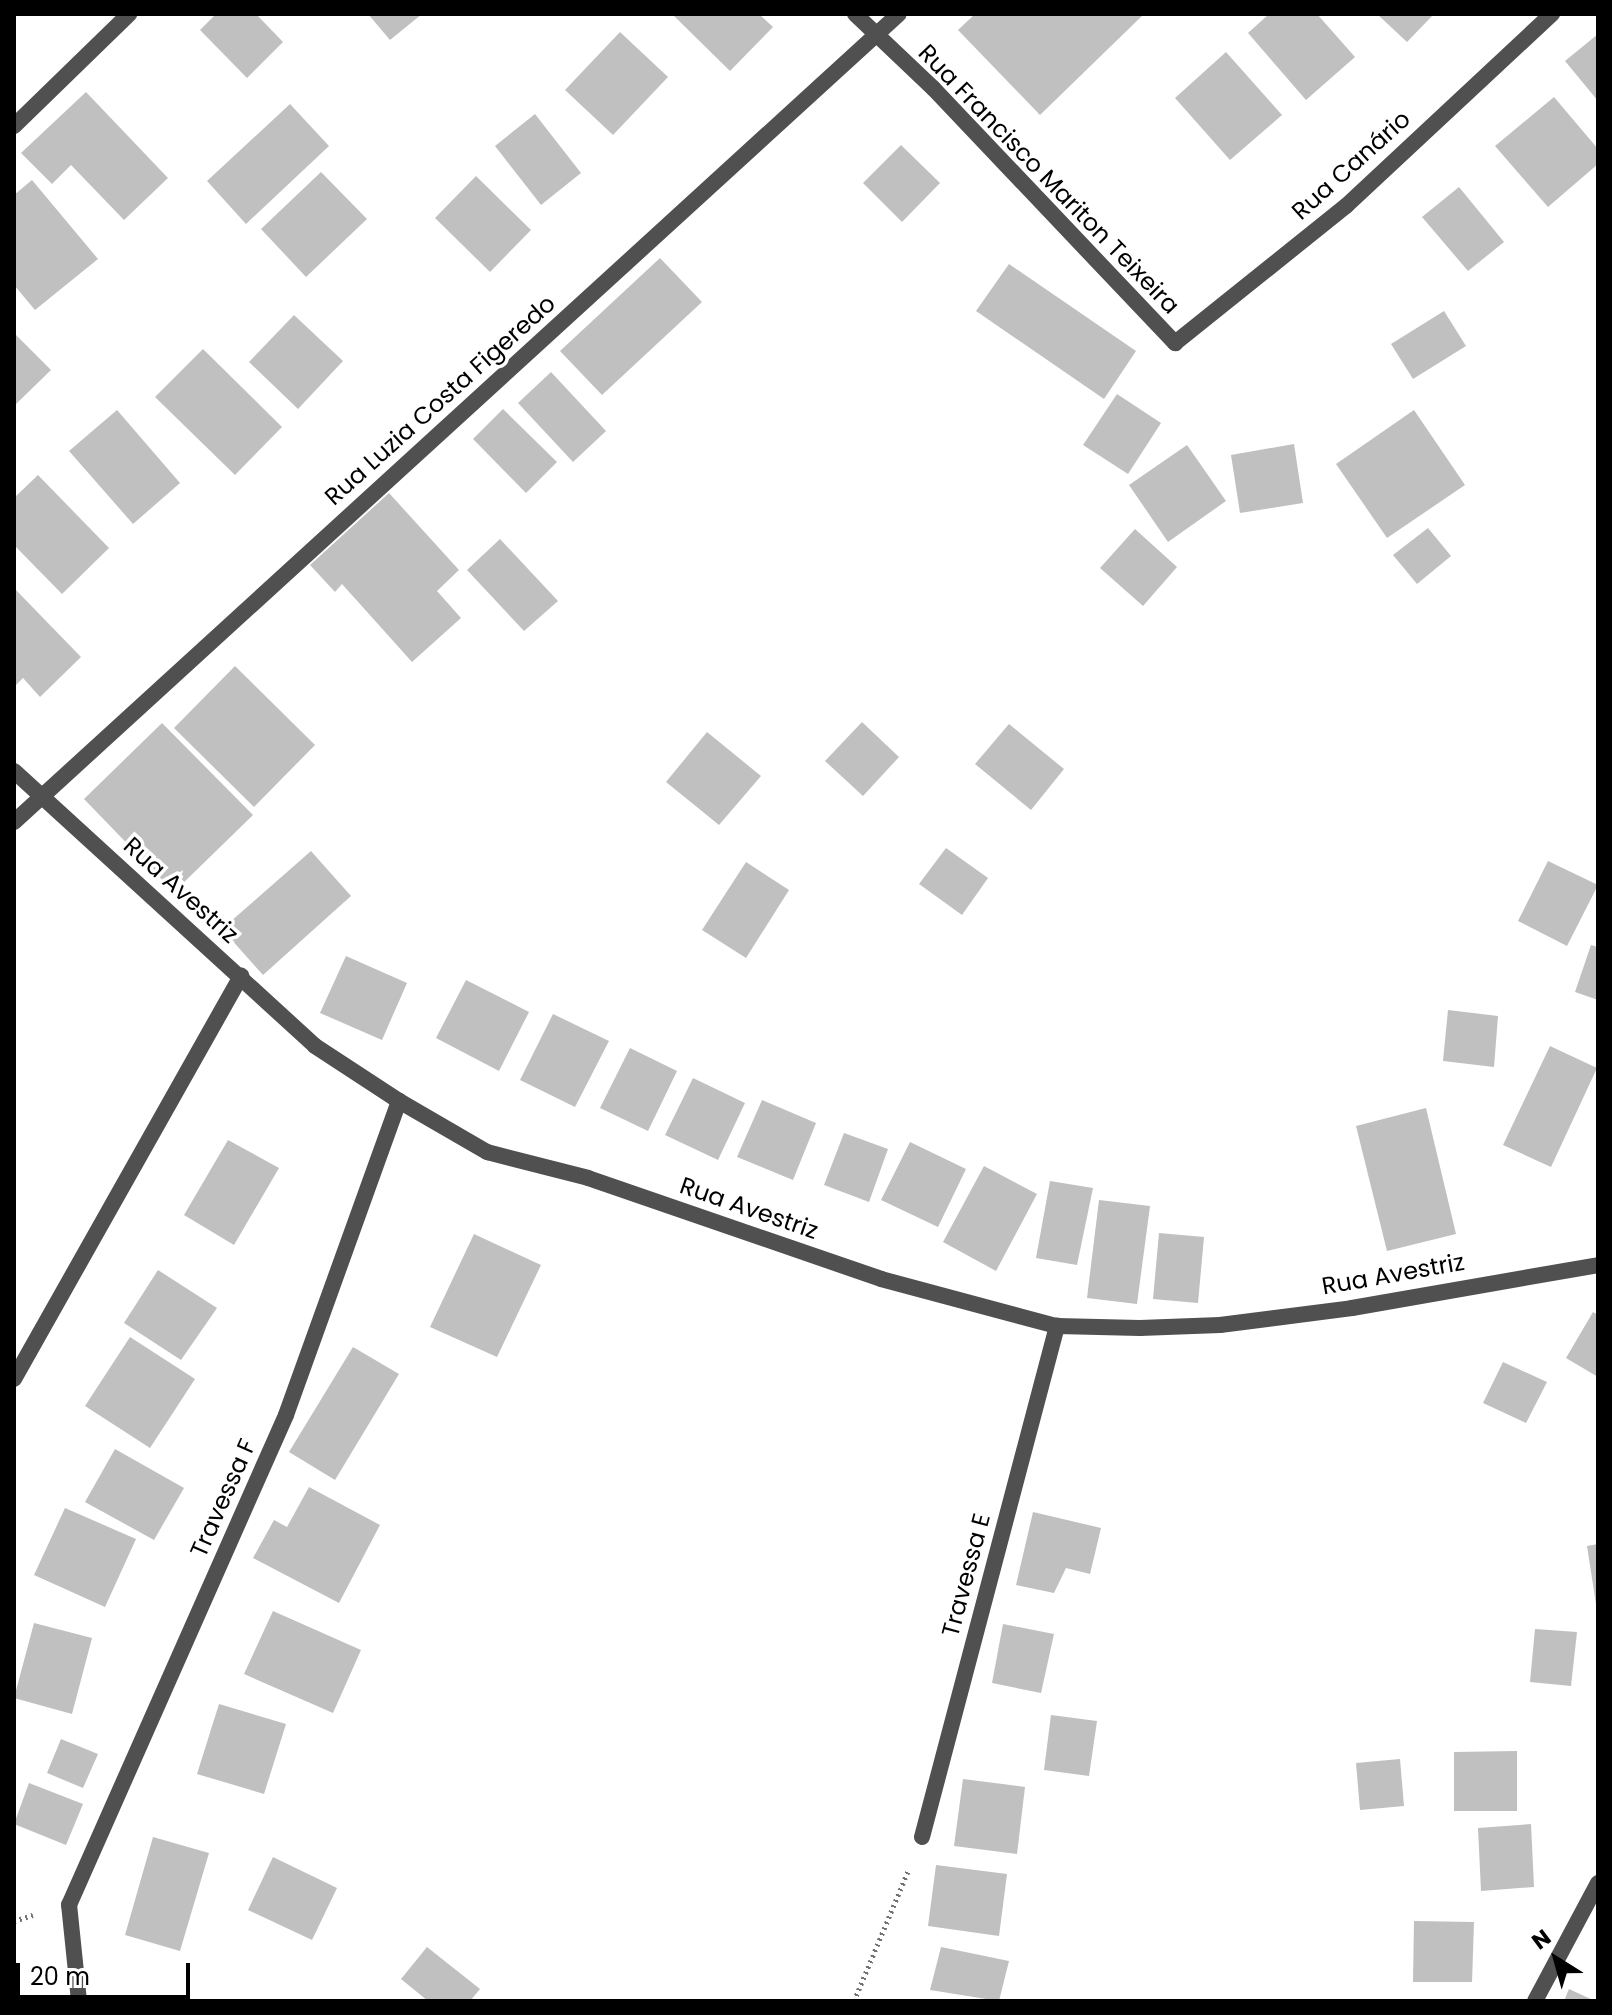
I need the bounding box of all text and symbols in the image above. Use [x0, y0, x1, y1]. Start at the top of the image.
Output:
street label: Rua Francisco Mariton Teixeira [912, 38, 1186, 320]
street label: Rua Canário [1286, 104, 1416, 226]
street label: Rua Luzia Costa Figeredo [319, 289, 561, 511]
street label: Rua Avestriz [118, 831, 244, 949]
street label: Rua Avestriz [676, 1171, 822, 1245]
street label: Rua Avestriz [1320, 1247, 1466, 1301]
street label: Travessa F [184, 1434, 262, 1562]
street label: Travessa E [936, 1510, 996, 1640]
north arrow [1516, 1919, 1596, 1999]
text: N [1525, 1922, 1557, 1957]
scale bar [20, 1947, 194, 1997]
text: 20 m [30, 1960, 90, 1993]

